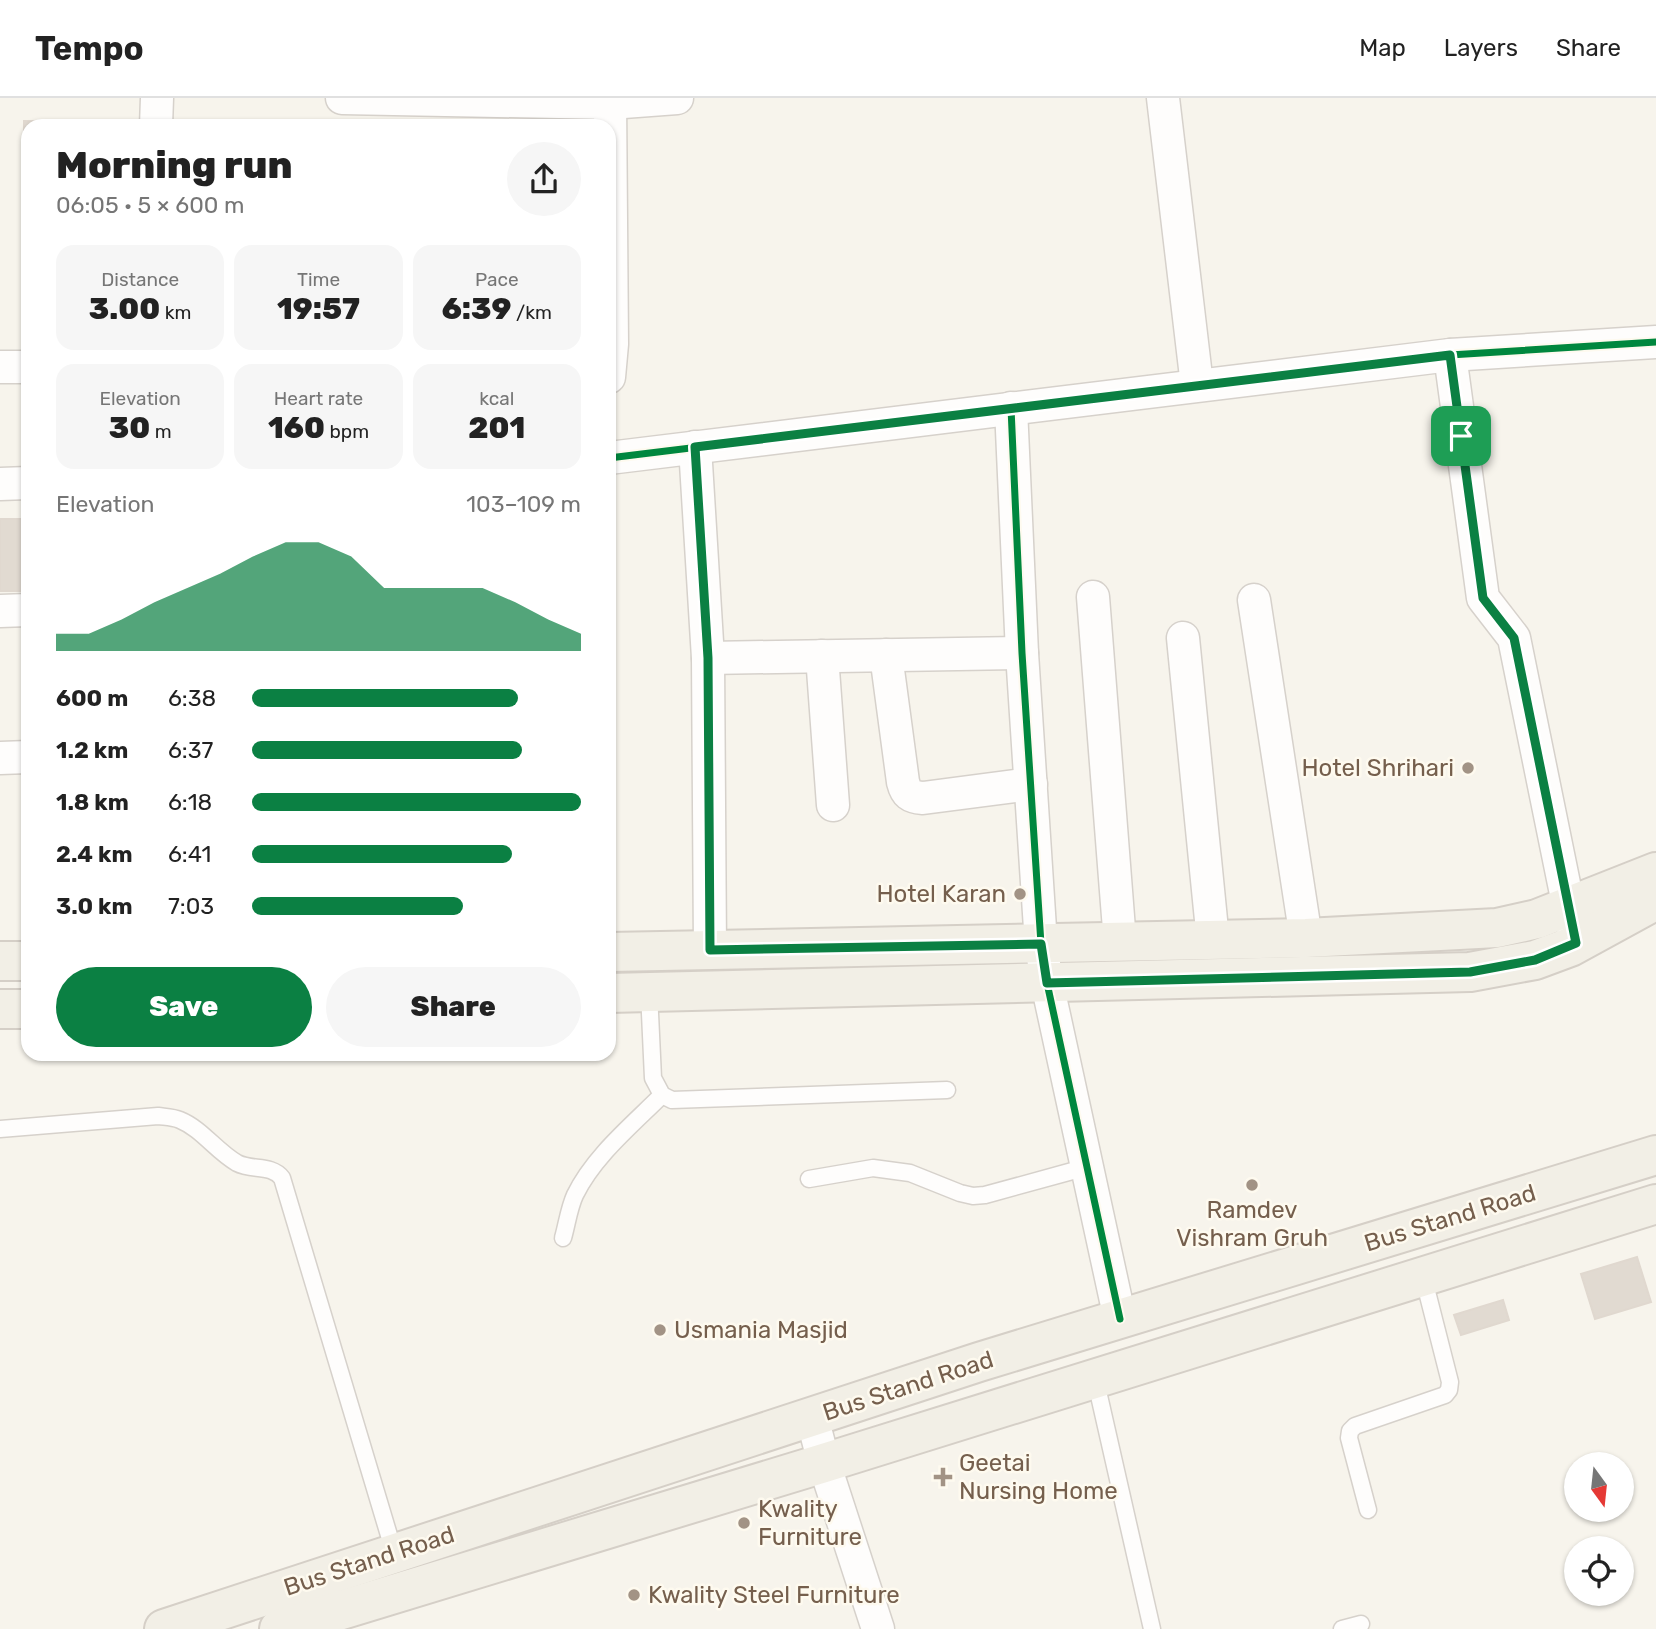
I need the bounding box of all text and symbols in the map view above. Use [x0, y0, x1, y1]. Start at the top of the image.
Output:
text: Tempo [35, 29, 144, 68]
text: Map [1359, 34, 1406, 62]
text: Layers [1444, 34, 1518, 62]
text: Share [1556, 34, 1621, 62]
text: Morning run [56, 142, 293, 188]
button: share [507, 142, 581, 216]
text: 06:05 · 5 × 600 m [56, 191, 244, 219]
text: Distance [101, 268, 179, 291]
text: Time [297, 268, 340, 291]
text: Pace [475, 268, 519, 291]
text: 3.00 [89, 291, 160, 327]
text: 19:57 [277, 291, 360, 327]
text: 6:39 [442, 291, 511, 327]
text: km [160, 301, 191, 324]
text: /km [511, 301, 552, 324]
text: Elevation [99, 387, 181, 410]
text: Heart rate [274, 387, 363, 410]
text: kcal [479, 387, 514, 410]
pin [1431, 406, 1491, 466]
text: 30 [109, 410, 150, 446]
text: 160 [268, 410, 325, 446]
text: 201 [468, 410, 525, 446]
icon: arrive [1442, 417, 1480, 455]
text: m [150, 420, 172, 443]
text: bpm [325, 420, 369, 443]
text: Elevation [56, 490, 155, 518]
text: 103–109 m [466, 490, 581, 518]
text: 600 m [56, 684, 128, 712]
text: 6:38 [168, 684, 216, 712]
text: 1.2 km [56, 736, 128, 764]
text: 6:37 [168, 736, 213, 764]
place label: Hotel Shrihari [1301, 754, 1454, 782]
marker: Hotel Shrihari [1460, 760, 1476, 776]
text: 1.8 km [56, 788, 129, 816]
text: 6:18 [168, 788, 212, 816]
text: 2.4 km [56, 840, 132, 868]
text: 6:41 [168, 840, 211, 868]
place label: Hotel Karan [876, 880, 1006, 908]
marker: Hotel Karan [1012, 886, 1028, 902]
text: 3.0 km [56, 892, 133, 920]
text: 7:03 [168, 892, 214, 920]
button: Save [56, 967, 312, 1047]
button: Share [326, 967, 581, 1047]
marker: Ramdev Vishram Gruh [1244, 1177, 1260, 1193]
street label: Bus Stand Road [1361, 1179, 1539, 1257]
place label: Ramdev Vishram Gruh [1176, 1196, 1328, 1252]
place label: Usmania Masjid [674, 1316, 848, 1344]
marker: Usmania Masjid [652, 1322, 668, 1338]
street label: Bus Stand Road [819, 1345, 997, 1427]
place label: Geetai Nursing Home [959, 1449, 1118, 1505]
north arrow [1564, 1452, 1634, 1522]
map controls [1564, 1452, 1634, 1606]
marker: Geetai Nursing Home [933, 1467, 953, 1487]
place label: Kwality Furniture [758, 1495, 862, 1551]
marker: Kwality Furniture [736, 1515, 752, 1531]
street label: Bus Stand Road [280, 1520, 458, 1602]
button: locate [1564, 1536, 1634, 1606]
place label: Kwality Steel Furniture [648, 1581, 900, 1609]
marker: Kwality Steel Furniture [626, 1587, 642, 1603]

